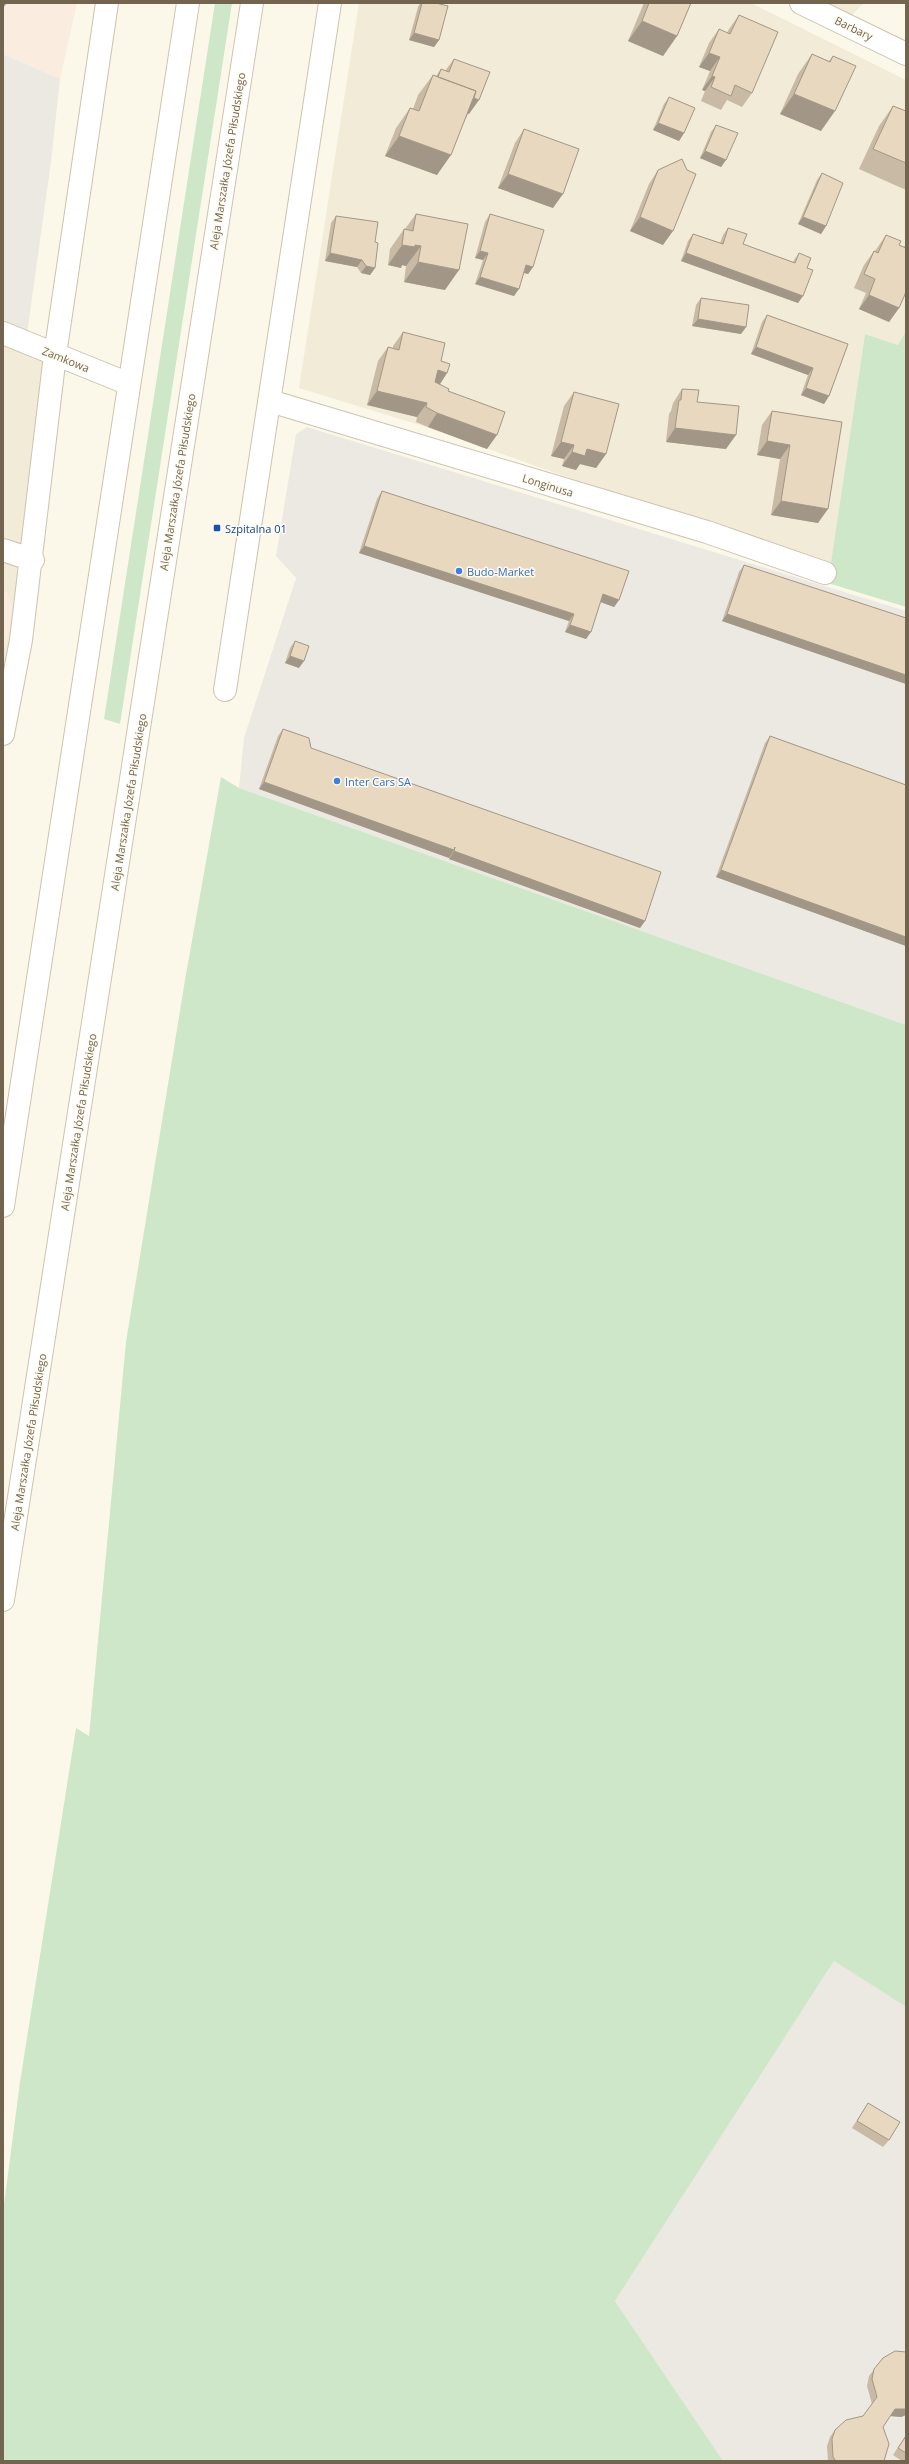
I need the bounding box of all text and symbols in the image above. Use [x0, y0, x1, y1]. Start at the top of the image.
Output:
street label: Barbary [832, 12, 876, 44]
street label: Aleja Marszałka Józefa Piłsudskiego [206, 71, 248, 251]
street label: Zamkowa [40, 343, 92, 375]
street label: Aleja Marszałka Józefa Piłsudskiego [156, 392, 198, 572]
street label: Longinusa [521, 470, 575, 500]
place label: Szpitalna 01 [225, 521, 287, 536]
marker: Szpitalna 01 [212, 523, 222, 533]
place label: Budo-Market [467, 564, 534, 579]
marker: Budo-Market [454, 566, 464, 576]
street label: Aleja Marszałka Józefa Piłsudskiego [107, 712, 149, 892]
place label: Inter Cars SA [345, 774, 411, 789]
marker: Inter Cars SA [332, 776, 342, 786]
street label: Aleja Marszałka Józefa Piłsudskiego [57, 1032, 99, 1212]
street label: Aleja Marszałka Józefa Piłsudskiego [7, 1352, 49, 1532]

